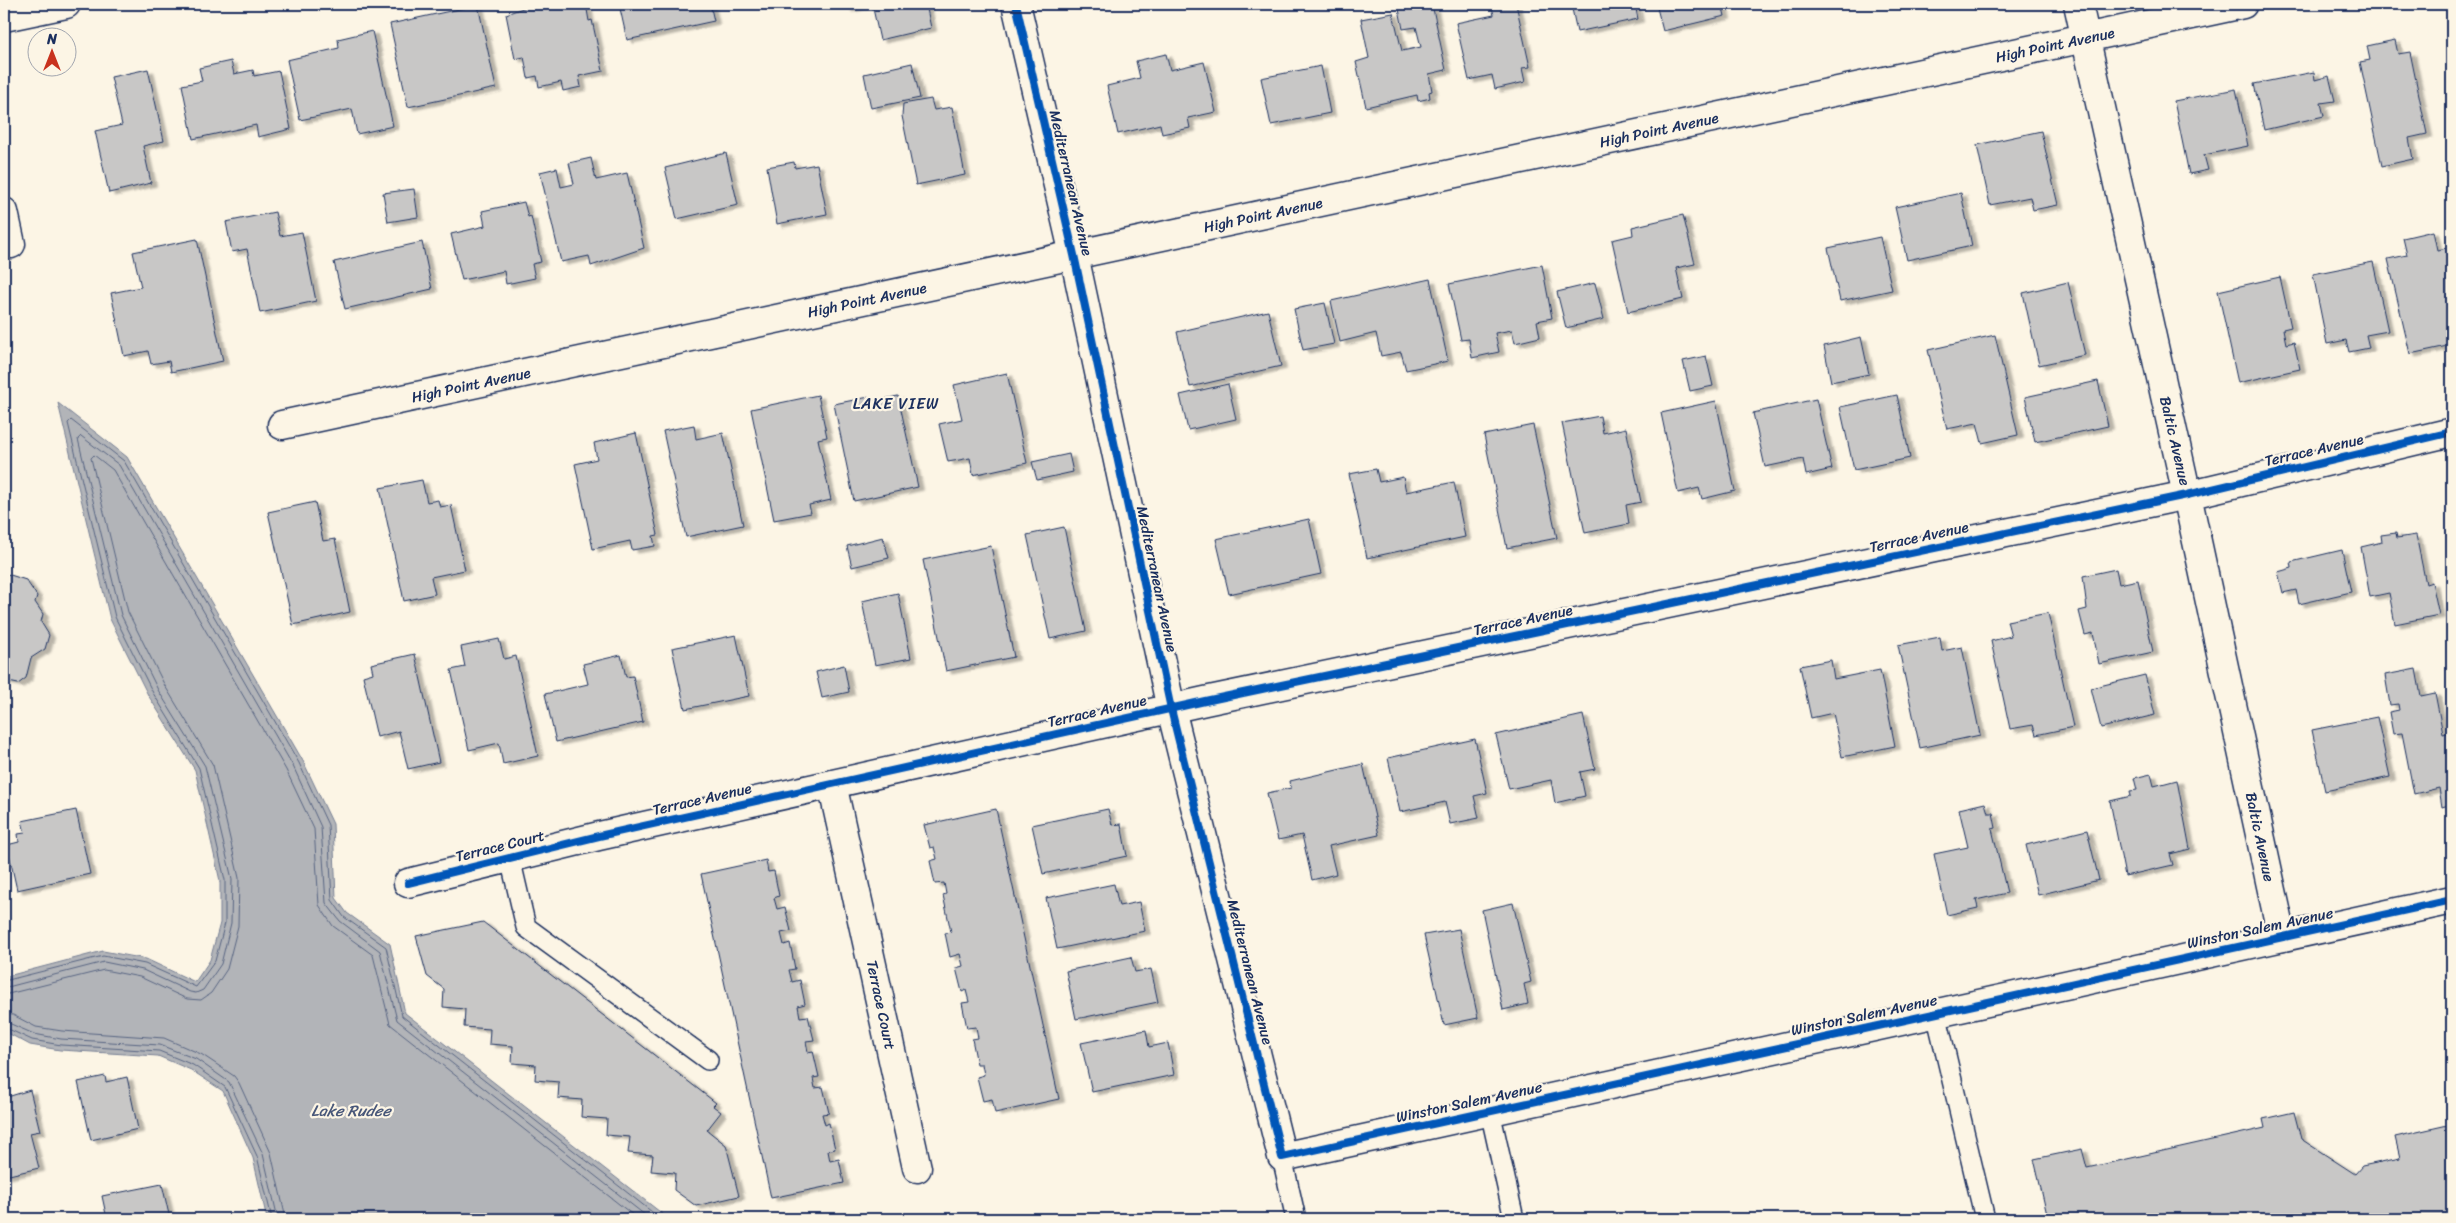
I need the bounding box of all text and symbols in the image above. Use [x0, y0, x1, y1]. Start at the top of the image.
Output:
street label: High Point Avenue [1993, 20, 2117, 70]
text: N [46, 27, 57, 52]
north arrow [28, 28, 78, 78]
street label: High Point Avenue [1597, 105, 1721, 155]
street label: Mediterranean Avenue [1042, 108, 1100, 258]
street label: High Point Avenue [1201, 190, 1325, 240]
street label: High Point Avenue [805, 275, 929, 325]
street label: High Point Avenue [409, 360, 533, 410]
district label: LAKE VIEW [853, 389, 939, 418]
street label: Baltic Avenue [2152, 394, 2198, 489]
street label: Terrace Avenue [2262, 426, 2366, 474]
street label: Mediterranean Avenue [1129, 503, 1185, 655]
street label: Terrace Avenue [1867, 514, 1971, 560]
street label: Terrace Avenue [1471, 597, 1575, 643]
street label: Terrace Avenue [1045, 687, 1149, 735]
street label: Terrace Avenue [650, 775, 754, 823]
street label: Baltic Avenue [2238, 790, 2282, 885]
street label: Terrace Court [453, 822, 548, 870]
street label: Mediterranean Avenue [1219, 897, 1281, 1047]
street label: Winston Salem Avenue [2184, 900, 2336, 956]
street label: Terrace Court [859, 958, 903, 1053]
street label: Winston Salem Avenue [1788, 987, 1940, 1043]
street label: Winston Salem Avenue [1393, 1074, 1545, 1130]
water label: Lake Rudee [311, 1096, 393, 1125]

